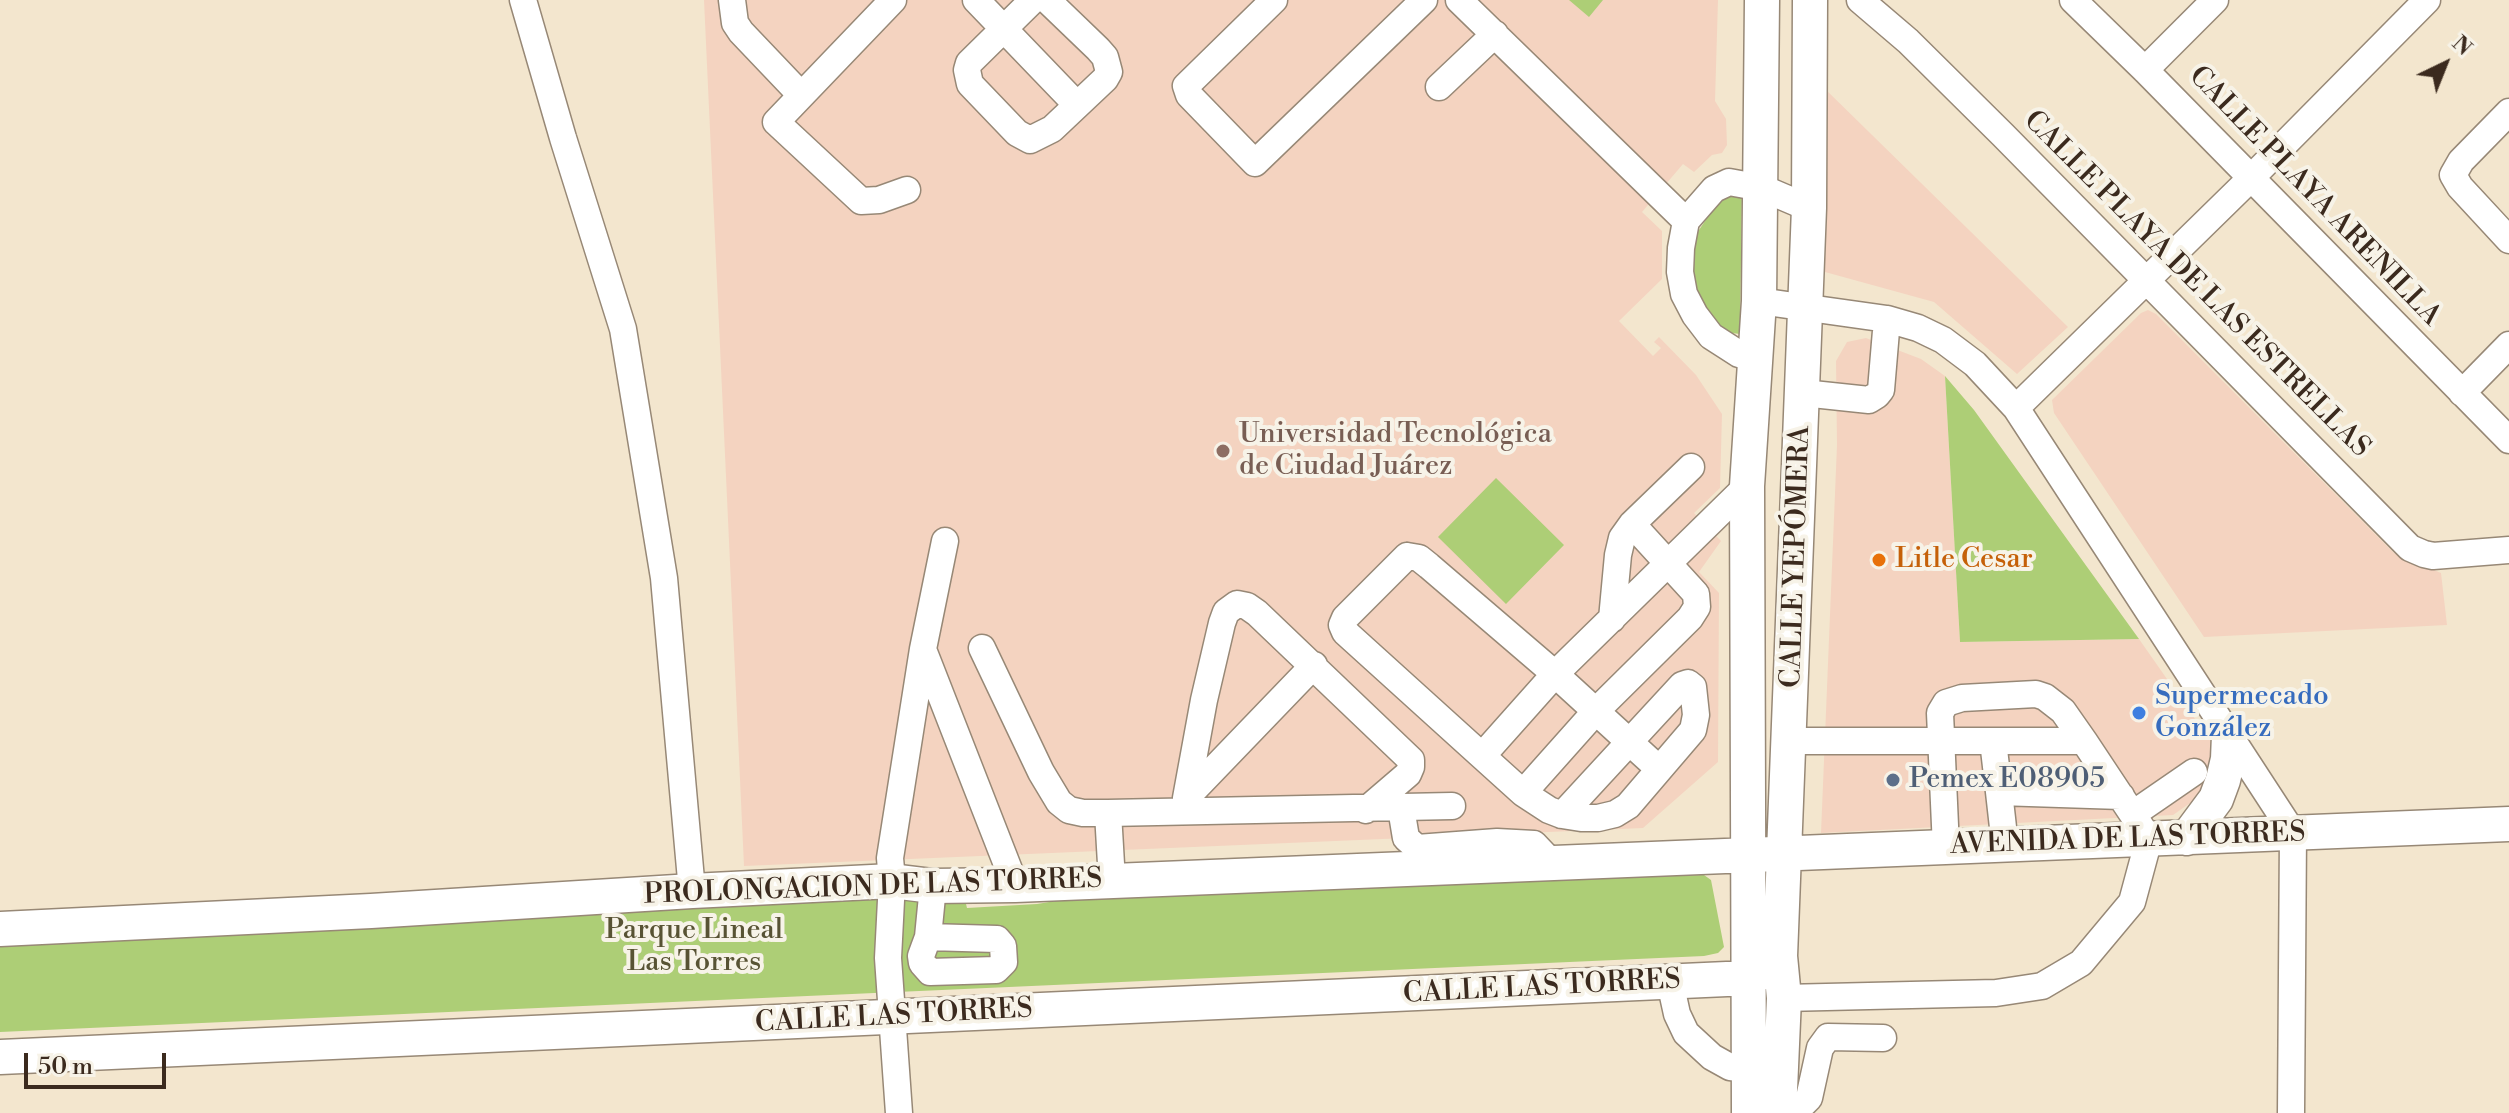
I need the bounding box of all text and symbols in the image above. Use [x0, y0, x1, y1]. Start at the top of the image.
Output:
north arrow [2405, 24, 2485, 104]
text: N [2446, 30, 2477, 62]
street label: CALLE PLAYA ARENILLA [2181, 60, 2447, 334]
street label: CALLE PLAYA DE LAS ESTRELLAS [2016, 105, 2376, 465]
place label: Universidad Tecnológica de Ciudad Juárez [1239, 418, 1552, 484]
street label: CALLE YEPÓMERA [1776, 425, 1818, 689]
marker: Universidad Tecnológica de Ciudad Juárez [1214, 442, 1232, 460]
place label: Litle Cesar [1895, 543, 2033, 577]
marker: Litle Cesar [1870, 551, 1888, 569]
place label: Supermecado González [2155, 680, 2329, 746]
marker: Supermecado González [2130, 704, 2148, 722]
place label: Pemex E08905 [1909, 763, 2105, 797]
marker: Pemex E08905 [1884, 771, 1902, 789]
street label: AVENIDA DE LAS TORRES [1950, 817, 2306, 863]
street label: PROLONGACION DE LAS TORRES [643, 863, 1103, 913]
park label: Parque Lineal Las Torres [605, 914, 783, 980]
street label: CALLE LAS TORRES [1402, 964, 1682, 1012]
street label: CALLE LAS TORRES [754, 993, 1034, 1041]
scale bar [28, 1037, 170, 1087]
text: 50 m [38, 1052, 93, 1082]

